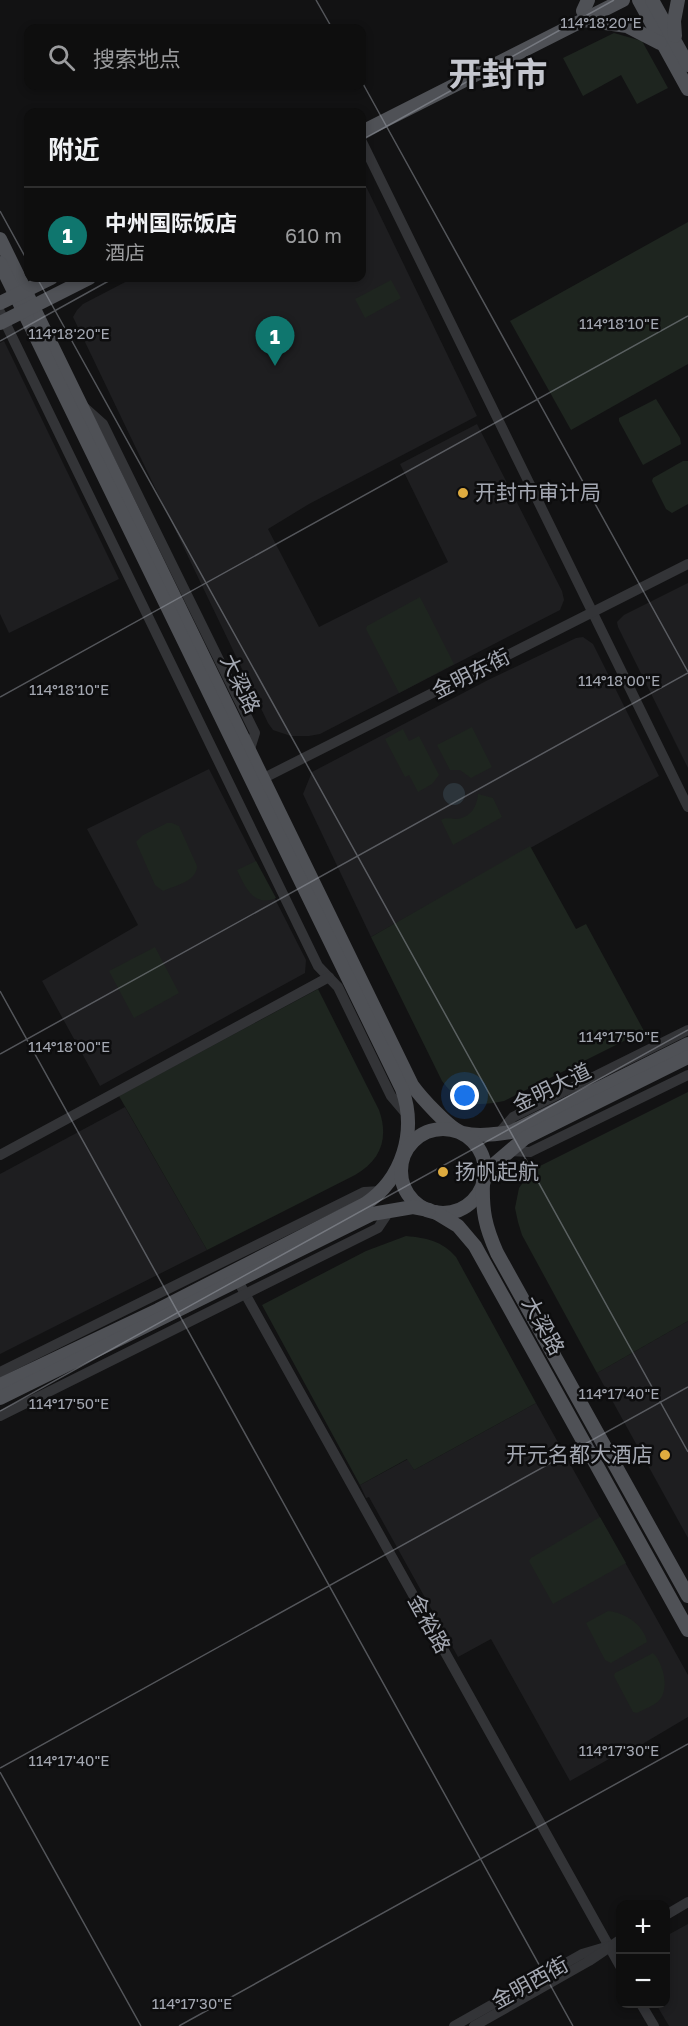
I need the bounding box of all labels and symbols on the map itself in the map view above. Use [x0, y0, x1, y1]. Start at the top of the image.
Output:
text: 114°18'20"E [560, 13, 642, 31]
district label: 开封市 [449, 54, 548, 93]
text: 114°18'10"E [579, 314, 659, 332]
pin: 1 [256, 316, 294, 366]
text: 114°18'20"E [28, 324, 110, 342]
place label: 开封市审计局 [475, 479, 601, 505]
marker: 开封市审计局 [456, 486, 470, 500]
street label: 金明东街 [427, 642, 514, 704]
street label: 大梁路 [215, 650, 266, 718]
text: 114°18'00"E [578, 671, 660, 689]
text: 114°18'10"E [29, 680, 109, 698]
text: 114°17'50"E [579, 1027, 659, 1045]
text: 114°18'00"E [28, 1037, 110, 1055]
street label: 金明大道 [508, 1057, 595, 1117]
your location [450, 1081, 479, 1110]
place label: 扬帆起航 [455, 1158, 539, 1184]
marker: 扬帆起航 [436, 1165, 450, 1179]
street label: 大梁路 [517, 1292, 571, 1359]
text: 114°17'40"E [579, 1384, 659, 1402]
text: 114°17'50"E [29, 1394, 109, 1412]
place label: 开元名都大酒店 [506, 1441, 653, 1467]
marker: 开元名都大酒店 [658, 1448, 672, 1462]
street label: 金裕路 [403, 1590, 457, 1657]
text: 114°17'30"E [579, 1741, 659, 1759]
text: 114°17'40"E [29, 1751, 109, 1769]
street label: 金明西街 [486, 1950, 573, 2014]
text: 114°17'30"E [152, 1994, 232, 2012]

